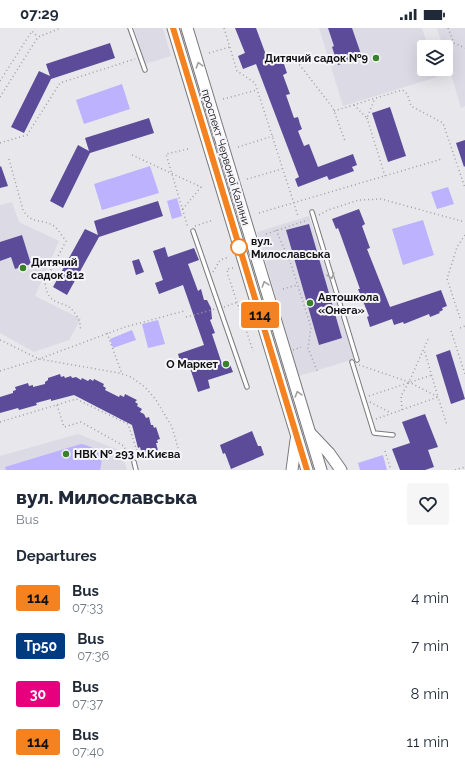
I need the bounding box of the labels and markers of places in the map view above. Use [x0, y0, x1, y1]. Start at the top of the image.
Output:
place label: Дитячий садок №9 [265, 52, 369, 65]
marker: Дитячий садок №9 [371, 53, 381, 63]
place label: вул. Милославська [251, 235, 330, 261]
marker: вул. Милославська [230, 238, 248, 256]
place label: Дитячий садок 812 [31, 256, 84, 282]
marker: Дитячий садок 812 [18, 263, 28, 273]
place label: Автошкола «Онега» [318, 291, 379, 317]
marker: Автошкола «Онега» [305, 298, 315, 308]
place label: О Маркет [166, 358, 219, 371]
marker: О Маркет [221, 359, 231, 369]
place label: НВК № 293 м.Києва [74, 448, 180, 461]
marker: НВК № 293 м.Києва [61, 449, 71, 459]

